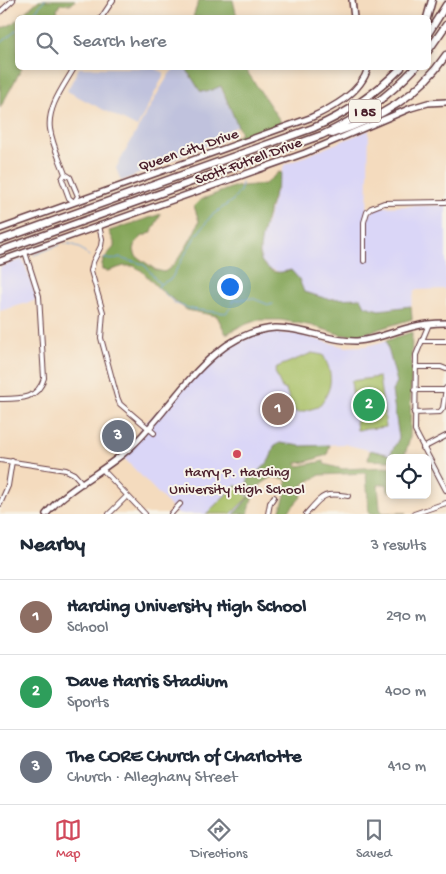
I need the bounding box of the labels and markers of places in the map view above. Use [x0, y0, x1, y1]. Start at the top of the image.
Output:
pin: 2 [353, 386, 385, 424]
pin: 1 [262, 390, 294, 428]
pin: 3 [102, 417, 134, 455]
marker: Harry P. Harding University High School [231, 448, 243, 460]
place label: Harry P. Harding University High School [169, 464, 305, 499]

